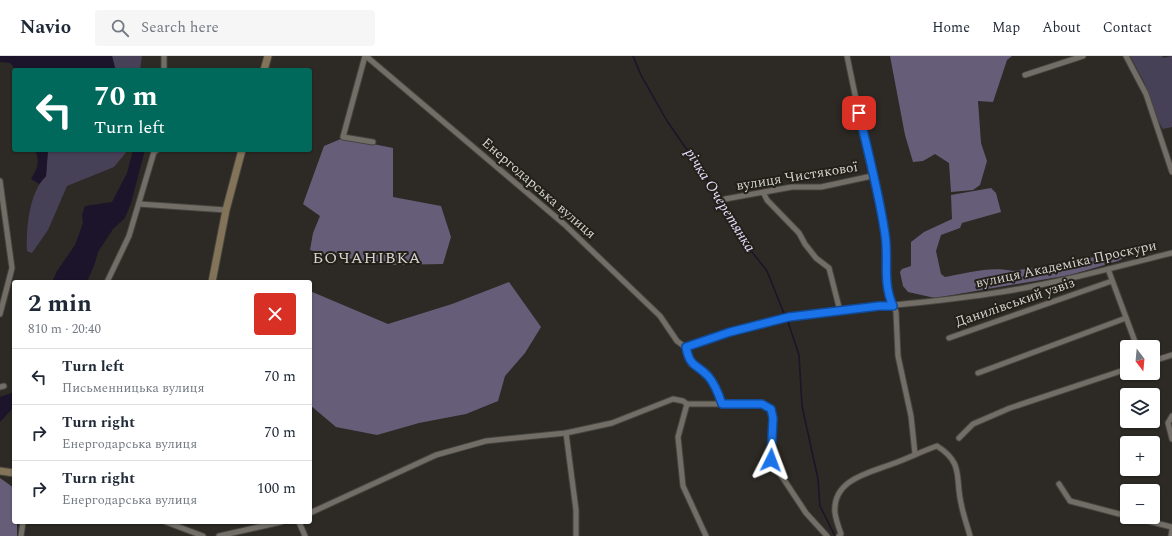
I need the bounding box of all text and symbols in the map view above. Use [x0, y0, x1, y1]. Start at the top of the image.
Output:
search box [95, 10, 375, 46]
text: Navio [20, 13, 71, 42]
text: Search here [141, 16, 219, 39]
icon: search [109, 17, 131, 39]
text: Home [932, 17, 970, 38]
text: Map [992, 17, 1020, 38]
text: About [1042, 17, 1081, 38]
text: Contact [1103, 17, 1152, 38]
text: 70 m [94, 75, 158, 118]
icon: left [28, 84, 80, 136]
pin [842, 96, 876, 130]
icon: arrive [848, 102, 870, 124]
text: Turn left [94, 114, 165, 141]
street label: Енергодарська вулиця [477, 132, 601, 244]
water label: річка Очеретянка [678, 143, 762, 257]
street label: вулиця Чистякової [735, 156, 860, 196]
street label: вулиця Академіка Проскури [974, 235, 1158, 293]
district label: БОЧАНІВКА [312, 246, 422, 270]
street label: Данилівський узвіз [952, 272, 1078, 332]
text: 2 min [28, 286, 92, 322]
button: close [254, 293, 296, 335]
text: 810 m · 20:40 [28, 319, 101, 339]
north arrow [1120, 340, 1160, 380]
map controls [1120, 340, 1160, 524]
text: Turn left [62, 355, 124, 378]
text: 70 m [264, 365, 296, 388]
icon: left [28, 366, 50, 388]
text: Письменницька вулиця [62, 378, 204, 398]
button: layers [1120, 388, 1160, 428]
text: Turn right [62, 411, 135, 434]
text: 70 m [264, 421, 296, 444]
icon: right [28, 422, 50, 444]
text: Енергодарська вулиця [62, 434, 197, 454]
button: + [1120, 436, 1160, 476]
position arrow [750, 439, 792, 481]
text: Turn right [62, 467, 135, 490]
text: 100 m [257, 477, 296, 500]
icon: right [28, 478, 50, 500]
button: − [1120, 484, 1160, 524]
text: Енергодарська вулиця [62, 490, 197, 510]

